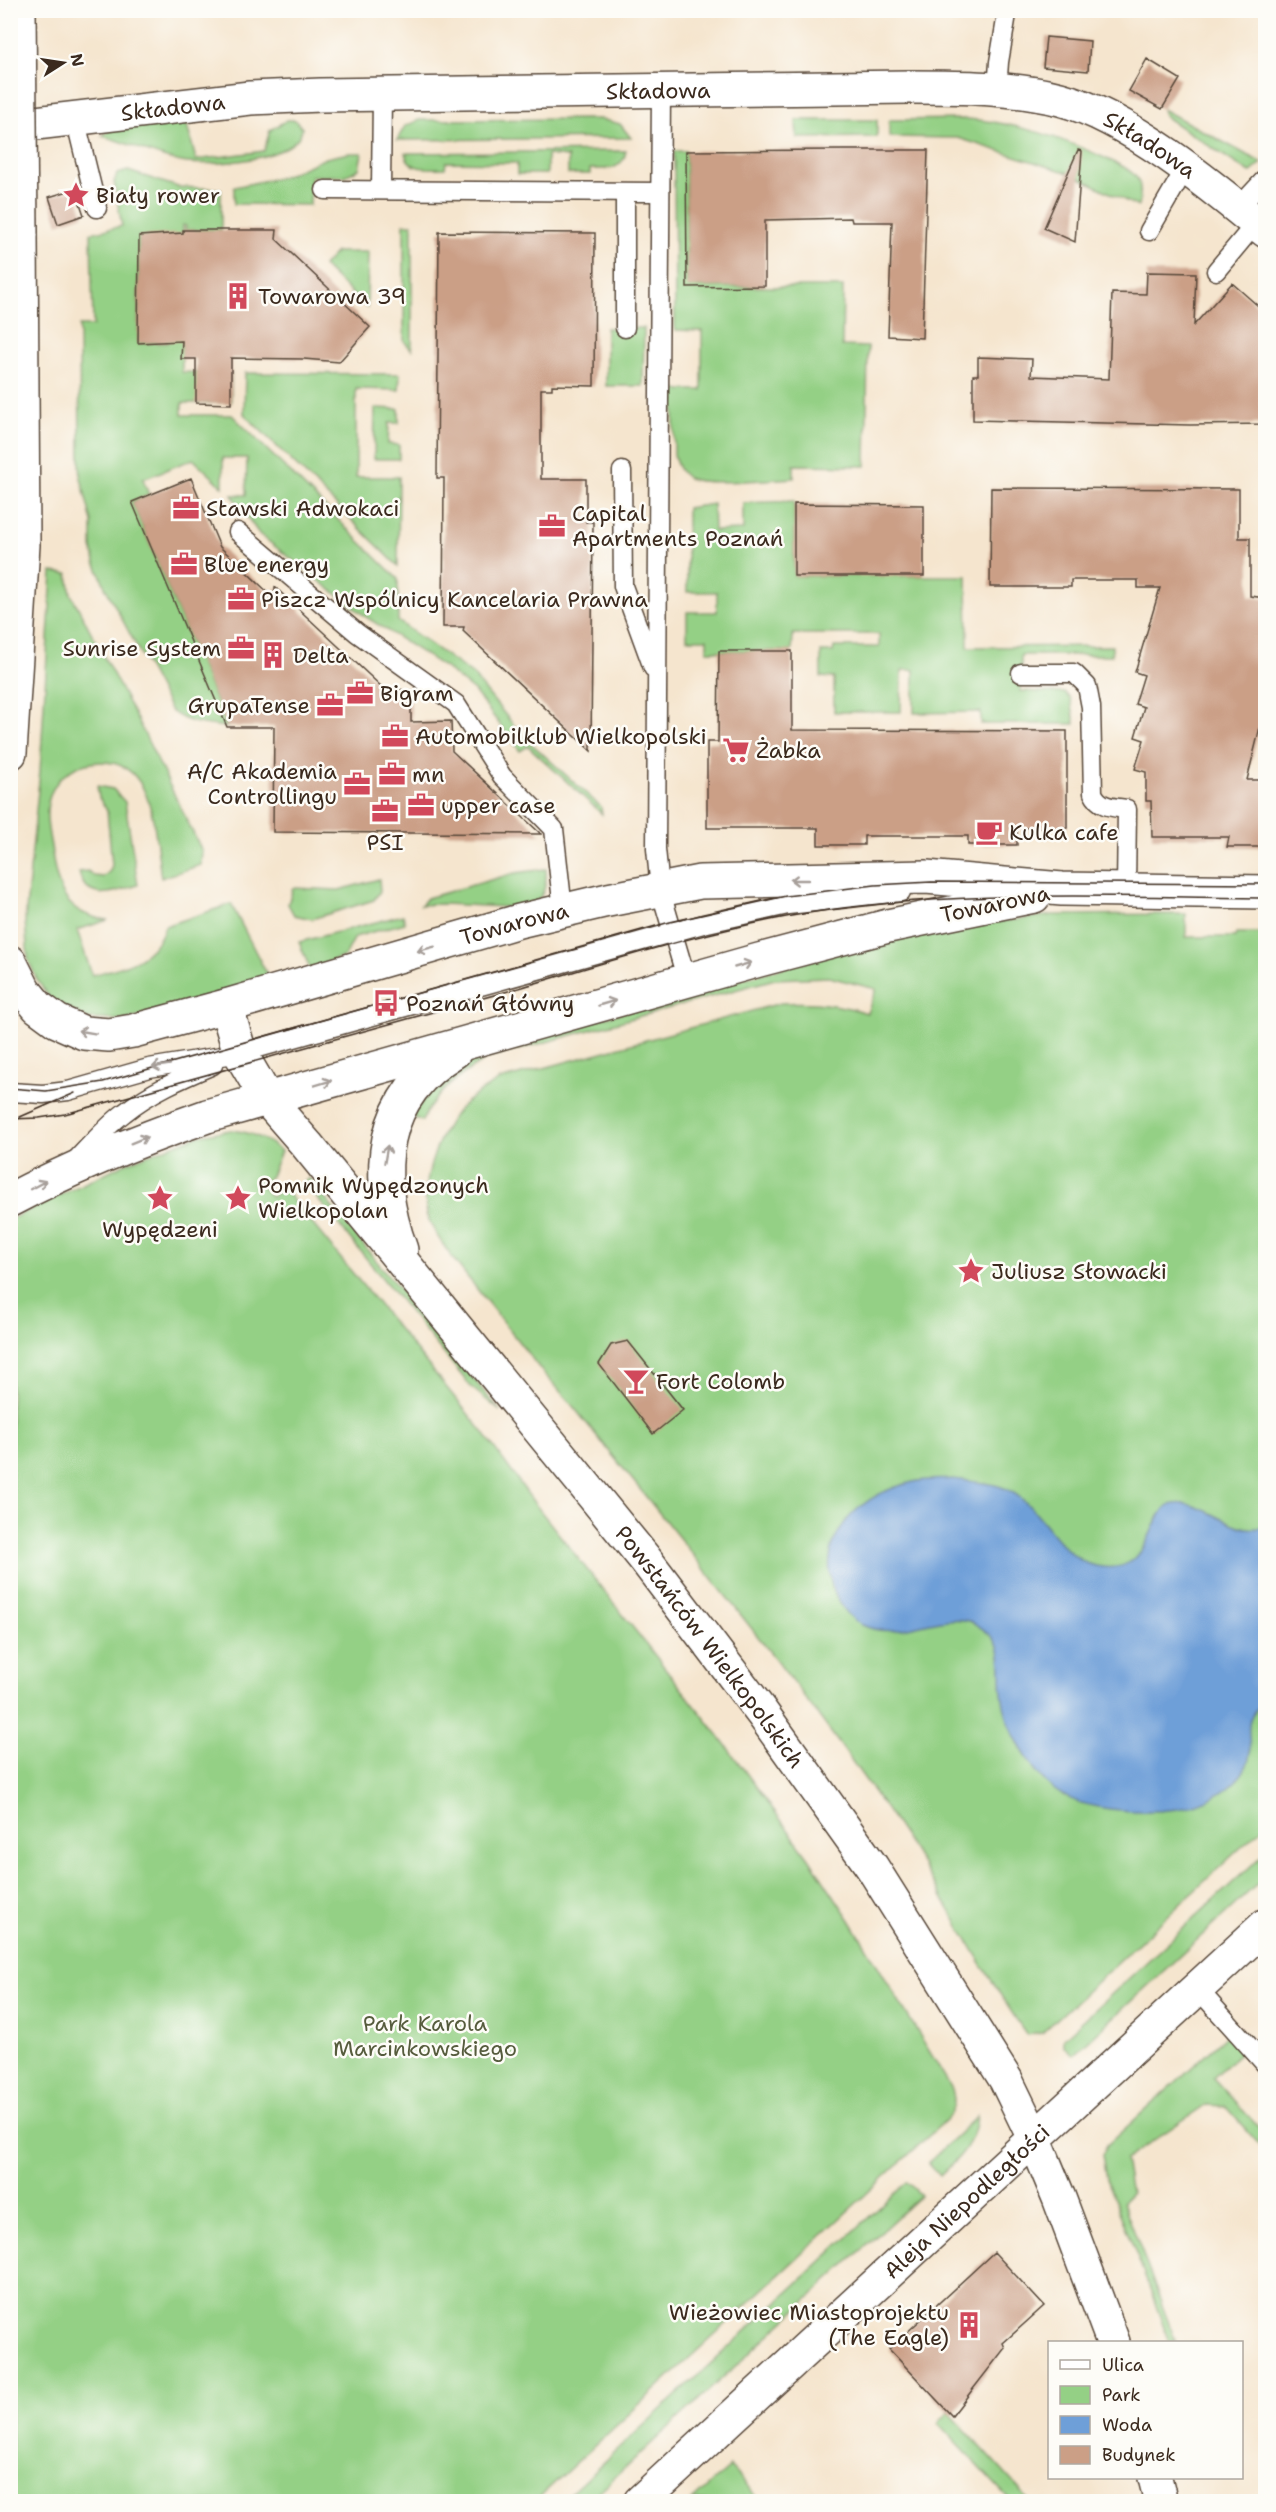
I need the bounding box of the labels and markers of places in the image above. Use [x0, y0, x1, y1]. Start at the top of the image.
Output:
place icon: Biały rower [61, 180, 91, 210]
place label: Biały rower [96, 181, 220, 210]
building icon: Towarowa 39 [223, 281, 253, 311]
place label: Towarowa 39 [258, 282, 406, 311]
office icon: Stawski Adwokaci [171, 493, 201, 523]
place label: Stawski Adwokaci [206, 494, 400, 523]
place label: Capital Apartments Poznań [572, 499, 783, 553]
office icon: Capital Apartments Poznań [537, 511, 567, 541]
office icon: Blue energy [169, 549, 199, 579]
place label: Blue energy [204, 550, 329, 579]
office icon: Piszcz Wspólnicy Kancelaria Prawna [226, 584, 256, 614]
place label: Piszcz Wspólnicy Kancelaria Prawna [261, 585, 648, 614]
office icon: Sunrise System [226, 633, 256, 663]
place label: Sunrise System [63, 634, 221, 663]
building icon: Delta [258, 640, 288, 670]
place label: Delta [293, 641, 349, 670]
office icon: Bigram [345, 678, 375, 708]
place label: Bigram [380, 679, 454, 708]
office icon: GrupaTense [315, 690, 345, 720]
place label: GrupaTense [188, 691, 310, 720]
office icon: Automobilklub Wielkopolski [380, 721, 410, 751]
place label: Automobilklub Wielkopolski [415, 722, 707, 751]
supermarket icon: Żabka [721, 735, 751, 765]
place label: Żabka [756, 736, 821, 765]
place label: A/C Akademia Controllingu [187, 757, 337, 811]
office icon: mn [377, 759, 407, 789]
place label: mn [412, 760, 444, 789]
office icon: A/C Akademia Controllingu [342, 769, 372, 799]
office icon: upper case [406, 790, 436, 820]
place label: upper case [441, 791, 556, 820]
office icon: PSI [370, 796, 400, 826]
cafe icon: Kulka cafe [974, 817, 1004, 847]
place label: Kulka cafe [1009, 818, 1119, 847]
place label: PSI [366, 828, 404, 857]
bus stop icon: Poznań Główny [371, 988, 401, 1018]
place label: Poznań Główny [406, 989, 574, 1018]
place label: Pomnik Wypędzonych Wielkopolan [258, 1171, 489, 1225]
place icon: Wypędzeni [145, 1183, 175, 1213]
place icon: Pomnik Wypędzonych Wielkopolan [223, 1183, 253, 1213]
place label: Wypędzeni [102, 1215, 218, 1244]
place icon: Juliusz Słowacki [956, 1256, 986, 1286]
place label: Juliusz Słowacki [991, 1257, 1167, 1286]
bar icon: Fort Colomb [621, 1366, 651, 1396]
place label: Fort Colomb [656, 1367, 785, 1396]
place label: Wieżowiec Miastoprojektu (The Eagle) [669, 2298, 949, 2352]
building icon: Wieżowiec Miastoprojektu (The Eagle) [954, 2310, 984, 2340]

